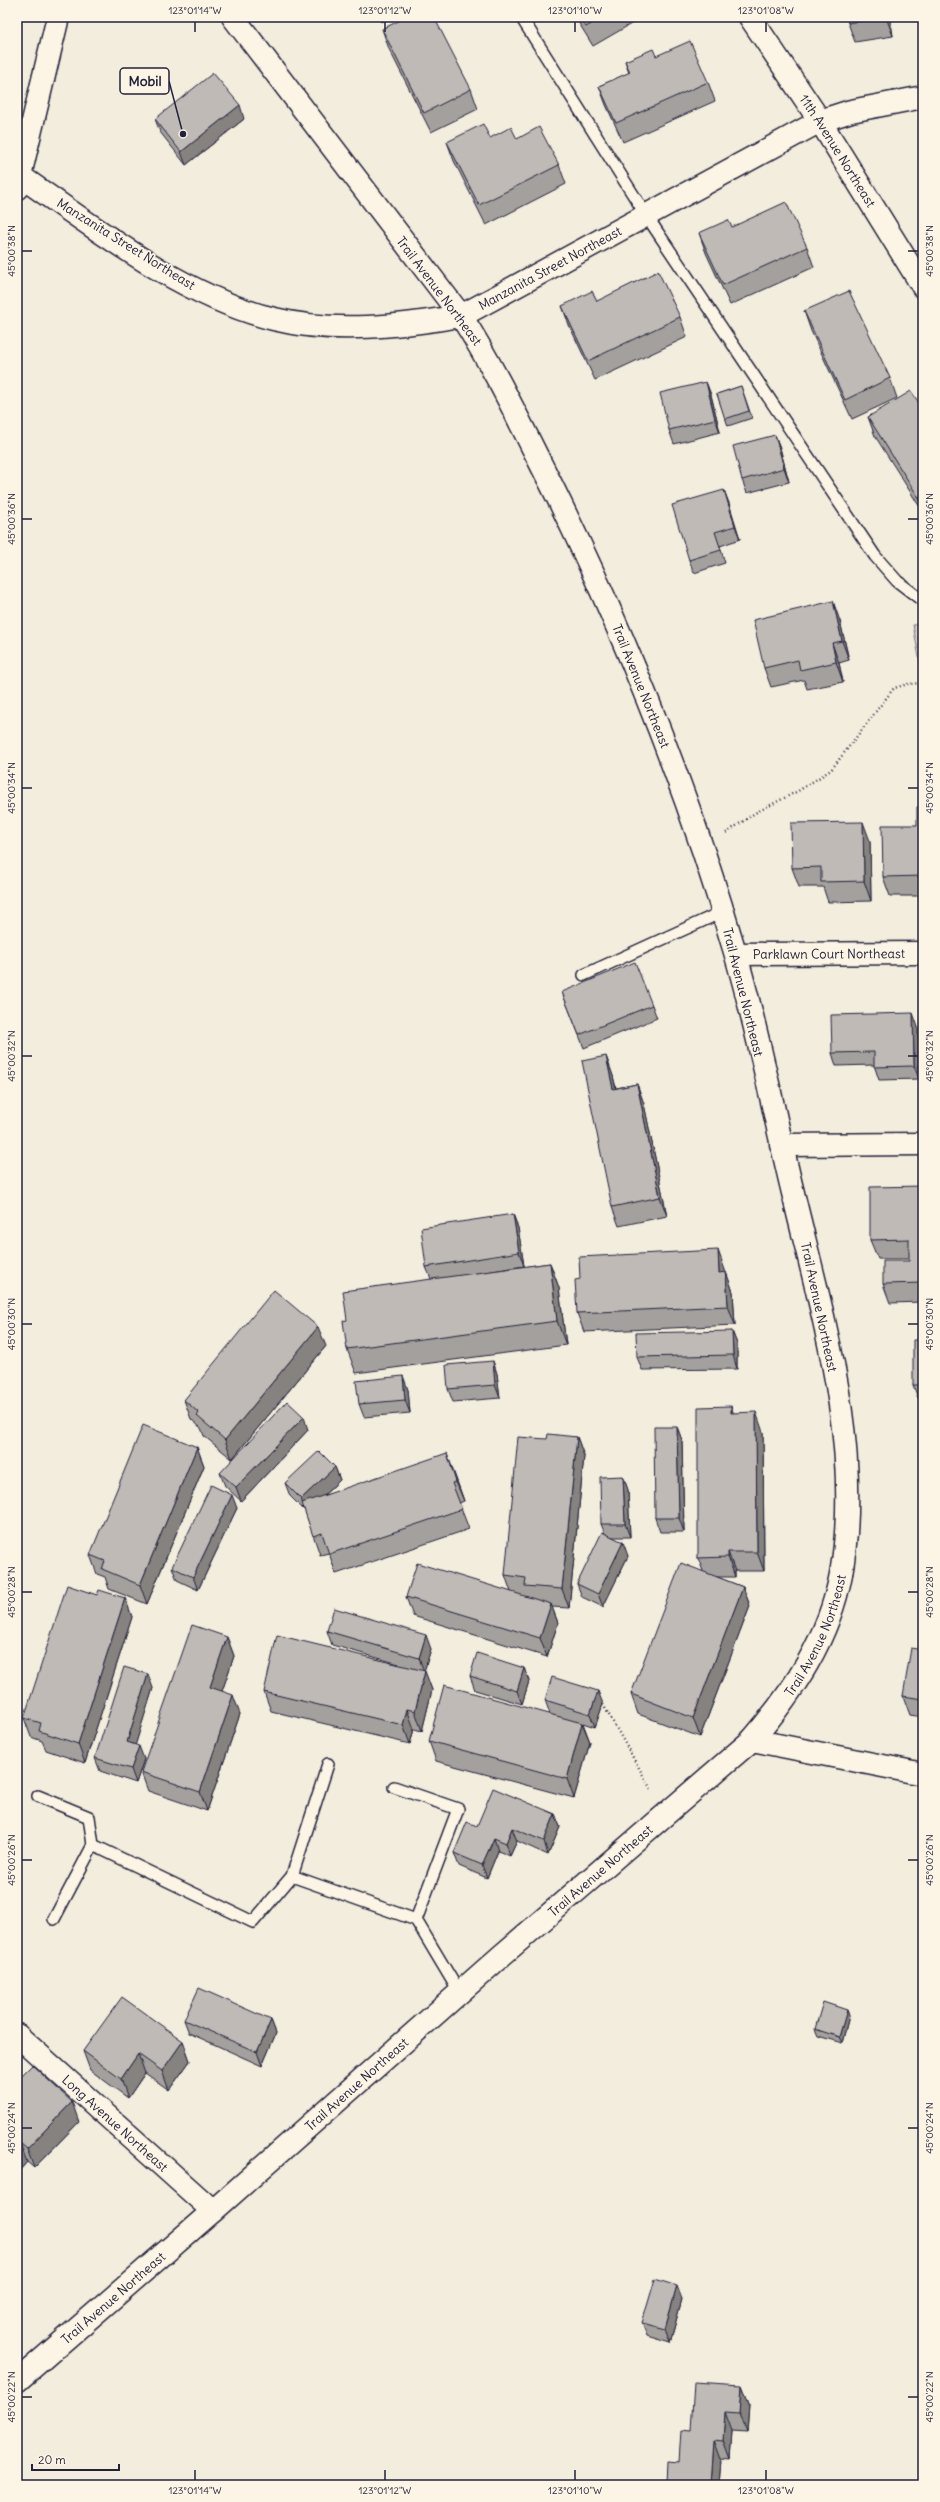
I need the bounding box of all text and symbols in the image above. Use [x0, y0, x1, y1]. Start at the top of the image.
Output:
text: 123°01'14"W [168, 4, 222, 17]
text: 123°01'12"W [359, 4, 411, 17]
text: 123°01'10"W [548, 4, 602, 17]
text: 123°01'08"W [738, 4, 794, 17]
callout: Mobil [120, 68, 169, 94]
text: Mobil [128, 72, 162, 90]
street label: 11th Avenue Northeast [796, 91, 880, 211]
street label: Manzanita Street Northeast [54, 194, 199, 294]
street label: Manzanita Street Northeast [475, 222, 625, 314]
text: 45°00'38"N [5, 225, 18, 277]
text: 45°00'38"N [923, 225, 936, 277]
street label: Trail Avenue Northeast [392, 233, 486, 349]
text: 45°00'36"N [5, 493, 18, 545]
text: 45°00'36"N [923, 493, 936, 545]
street label: Trail Avenue Northeast [608, 622, 674, 751]
text: 45°00'34"N [5, 762, 18, 814]
text: 45°00'34"N [923, 762, 936, 814]
street label: Trail Avenue Northeast [719, 926, 767, 1059]
street label: Parklawn Court Northeast [753, 945, 906, 962]
text: 45°00'32"N [5, 1030, 18, 1082]
text: 45°00'32"N [923, 1030, 936, 1082]
street label: Trail Avenue Northeast [797, 1241, 841, 1374]
text: 45°00'30"N [5, 1298, 18, 1350]
text: 45°00'30"N [923, 1298, 936, 1350]
text: 45°00'28"N [5, 1566, 18, 1618]
text: 45°00'28"N [923, 1566, 936, 1618]
street label: Trail Avenue Northeast [780, 1572, 849, 1700]
street label: Trail Avenue Northeast [544, 1821, 656, 1920]
text: 45°00'26"N [5, 1834, 18, 1886]
text: 45°00'26"N [923, 1834, 936, 1886]
street label: Trail Avenue Northeast [301, 2033, 412, 2134]
street label: Long Avenue Northeast [59, 2071, 172, 2176]
text: 45°00'24"N [5, 2102, 18, 2154]
text: 45°00'24"N [923, 2102, 936, 2154]
street label: Trail Avenue Northeast [57, 2248, 169, 2348]
text: 45°00'22"N [5, 2371, 18, 2423]
text: 45°00'22"N [923, 2371, 936, 2423]
scale bar [32, 2446, 119, 2472]
text: 20 m [38, 2452, 66, 2467]
text: 123°01'14"W [168, 2484, 222, 2497]
text: 123°01'12"W [359, 2484, 411, 2497]
text: 123°01'10"W [548, 2484, 602, 2497]
text: 123°01'08"W [738, 2484, 794, 2497]

